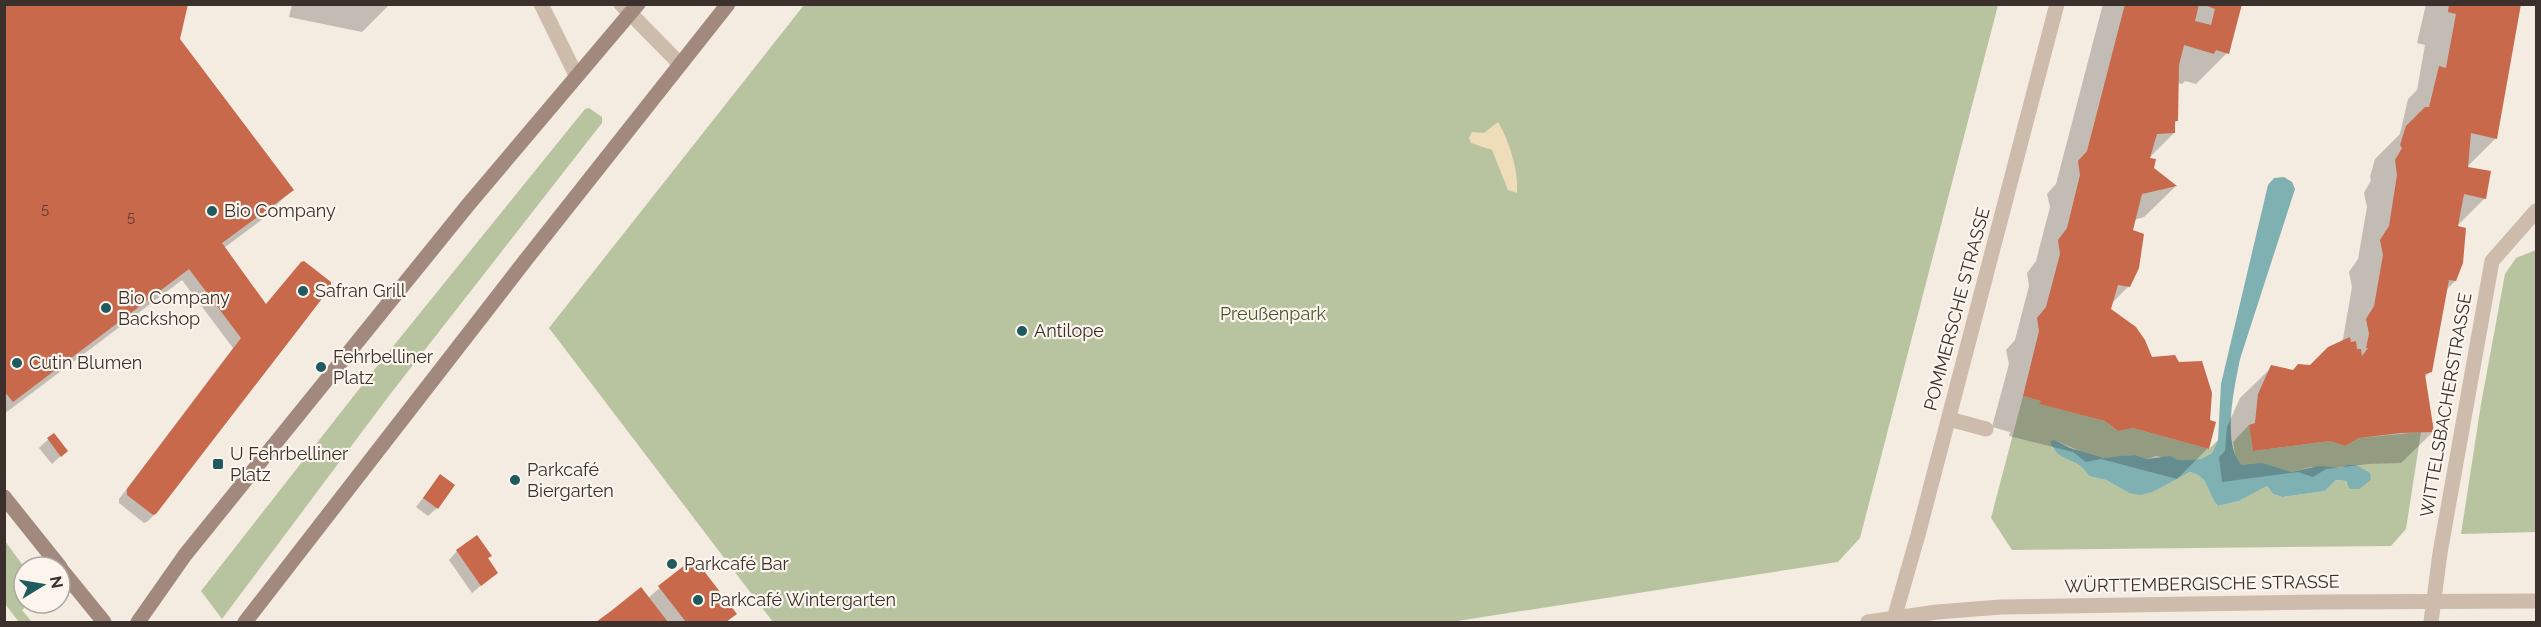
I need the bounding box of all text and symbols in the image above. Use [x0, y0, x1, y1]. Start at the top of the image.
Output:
house number: 5 [41, 200, 49, 218]
place label: Bio Company [224, 200, 336, 221]
marker: Bio Company [205, 204, 219, 218]
street label: POMMERSCHE STRASSE [1919, 205, 1994, 413]
house number: 5 [127, 208, 135, 226]
place label: Safran Grill [315, 280, 406, 301]
marker: Safran Grill [296, 284, 310, 298]
place label: Bio Company Backshop [118, 287, 230, 329]
street label: WITTELSBACHERSTRASSE [2415, 291, 2476, 519]
marker: Bio Company Backshop [99, 301, 113, 315]
park label: Preußenpark [1220, 303, 1327, 324]
place label: Antilope [1034, 320, 1104, 341]
marker: Antilope [1015, 324, 1029, 338]
place label: Fehrbelliner Platz [333, 346, 434, 388]
place label: Cutin Blumen [29, 352, 142, 373]
marker: Cutin Blumen [10, 356, 24, 370]
marker: Fehrbelliner Platz [314, 360, 328, 374]
place label: U Fehrbelliner Platz [230, 443, 349, 485]
marker: U Fehrbelliner Platz [211, 457, 225, 471]
place label: Parkcafé Biergarten [527, 459, 614, 501]
marker: Parkcafé Biergarten [508, 473, 522, 487]
place label: Parkcafé Bar [684, 553, 789, 574]
north arrow [12, 555, 72, 615]
marker: Parkcafé Bar [665, 557, 679, 571]
street label: WÜRTTEMBERGISCHE STRASSE [2064, 571, 2340, 596]
text: N [46, 574, 67, 590]
place label: Parkcafé Wintergarten [710, 589, 896, 610]
marker: Parkcafé Wintergarten [691, 593, 705, 607]

